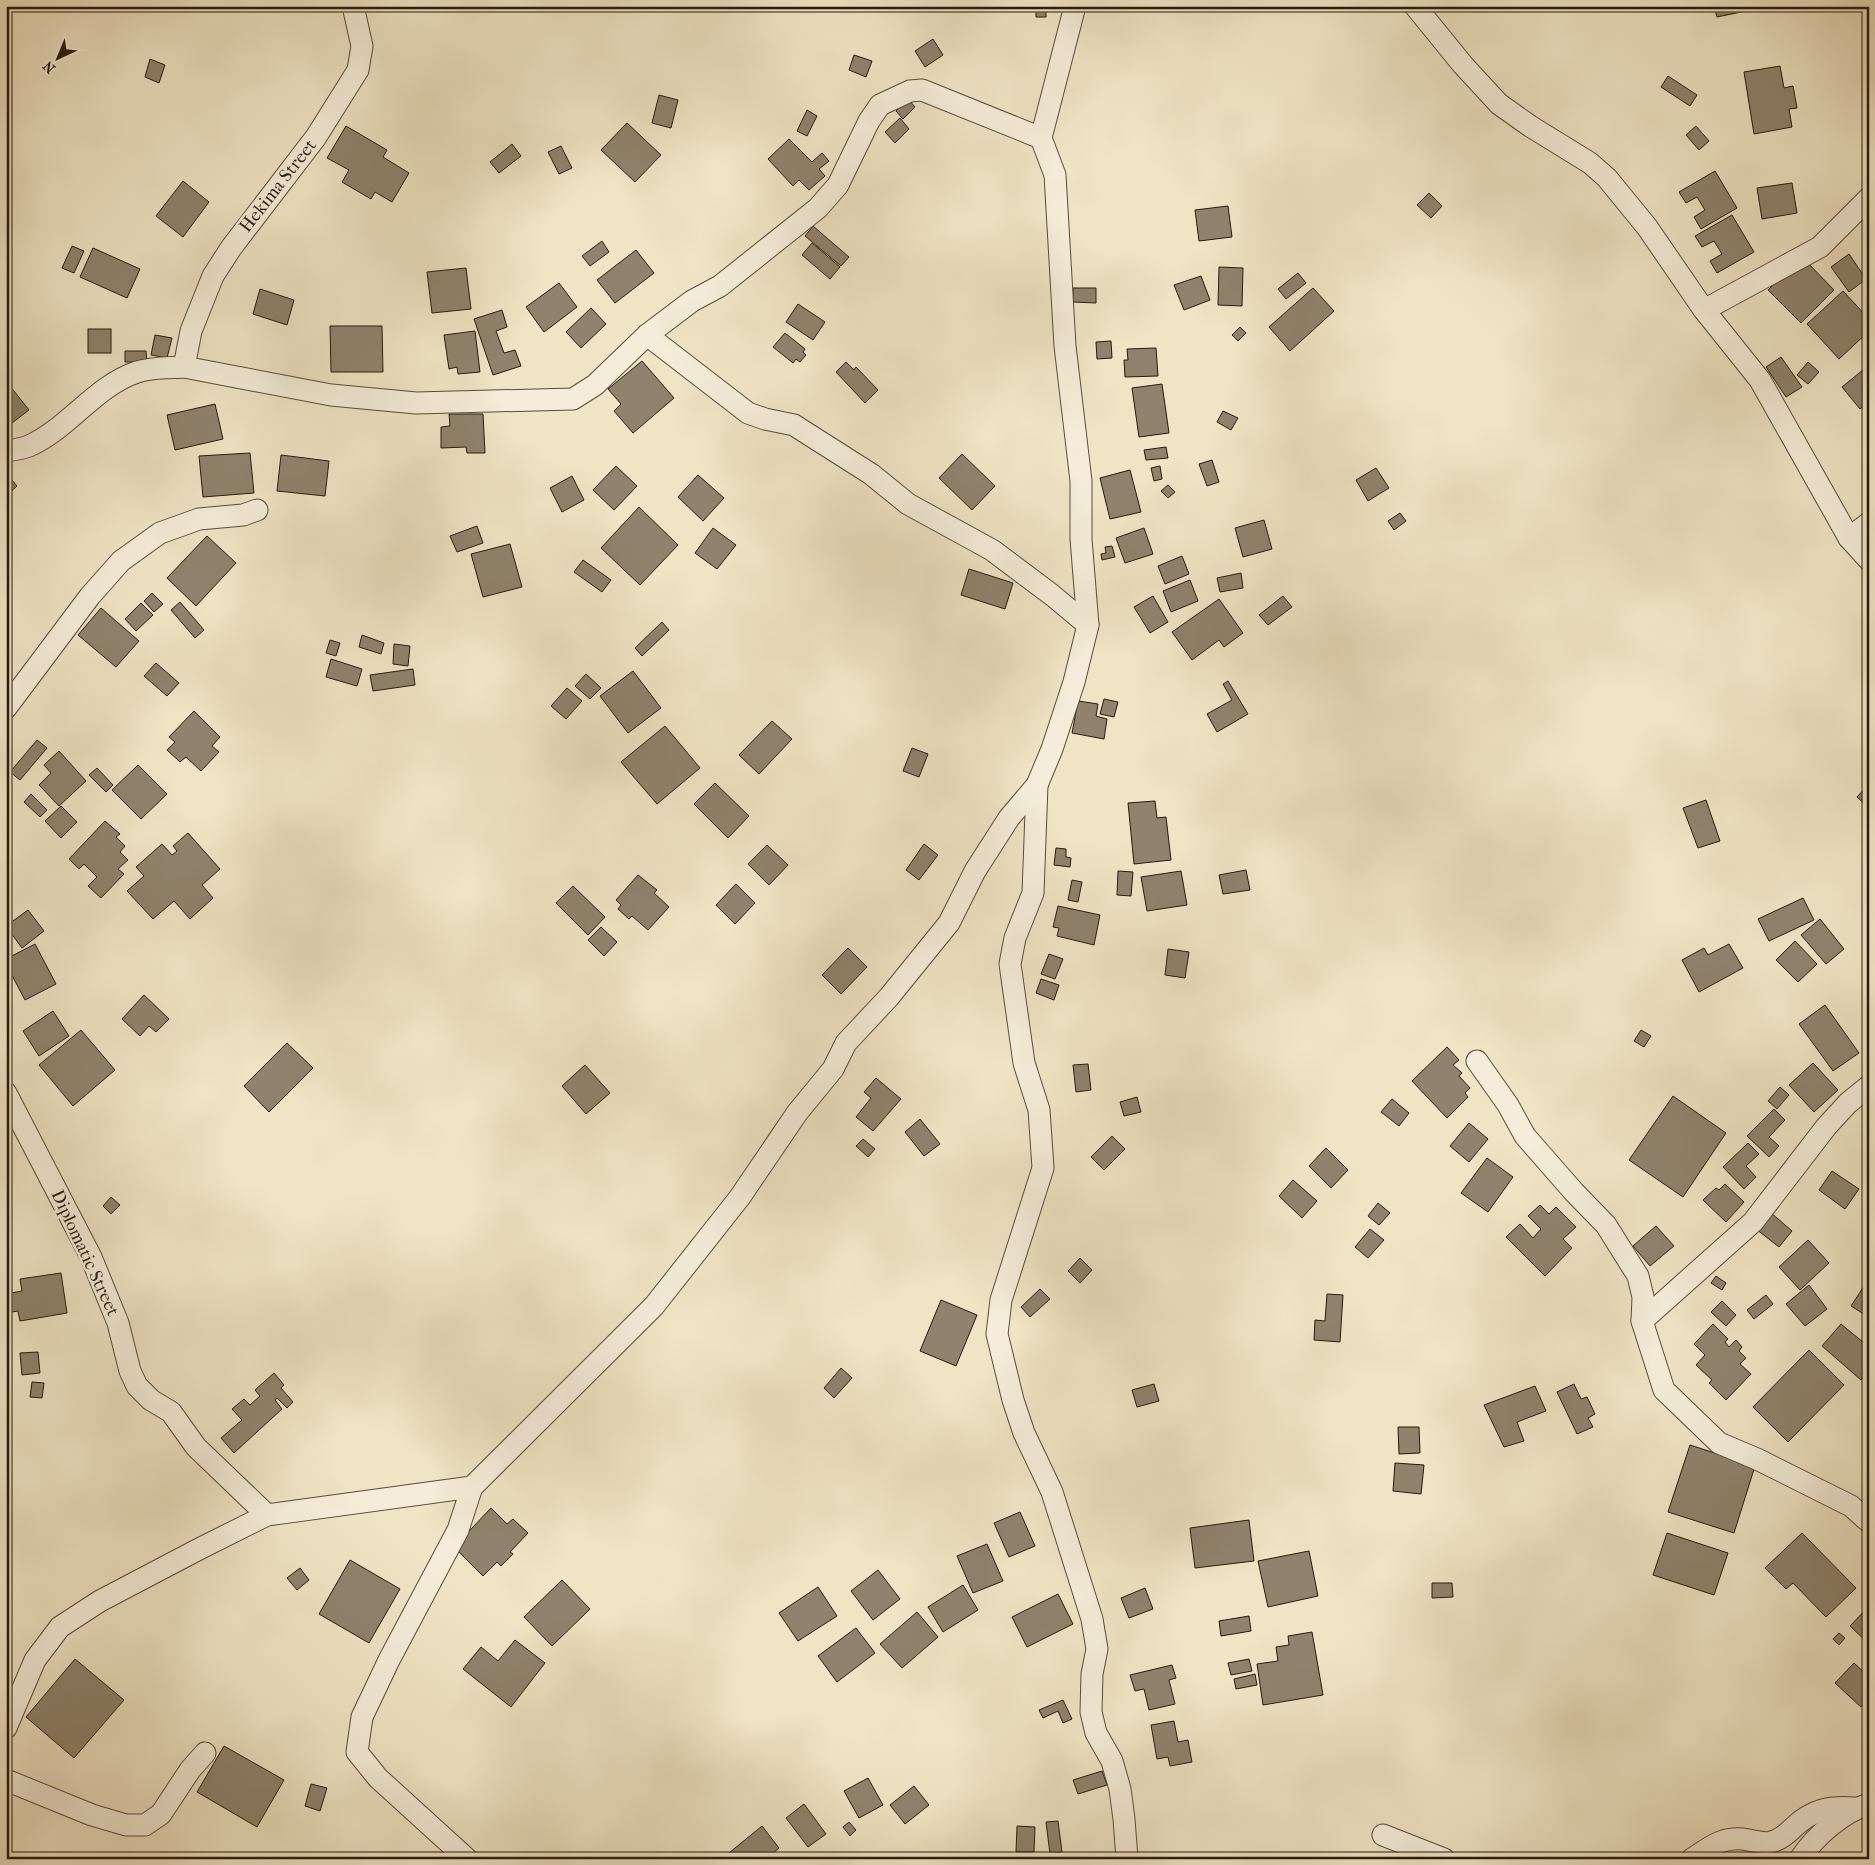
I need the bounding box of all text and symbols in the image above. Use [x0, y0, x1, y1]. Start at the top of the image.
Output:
north arrow [32, 32, 82, 82]
text: N [39, 57, 59, 77]
street label: Hekima Street [235, 135, 321, 237]
street label: Diplomatic Street [47, 1187, 124, 1320]

